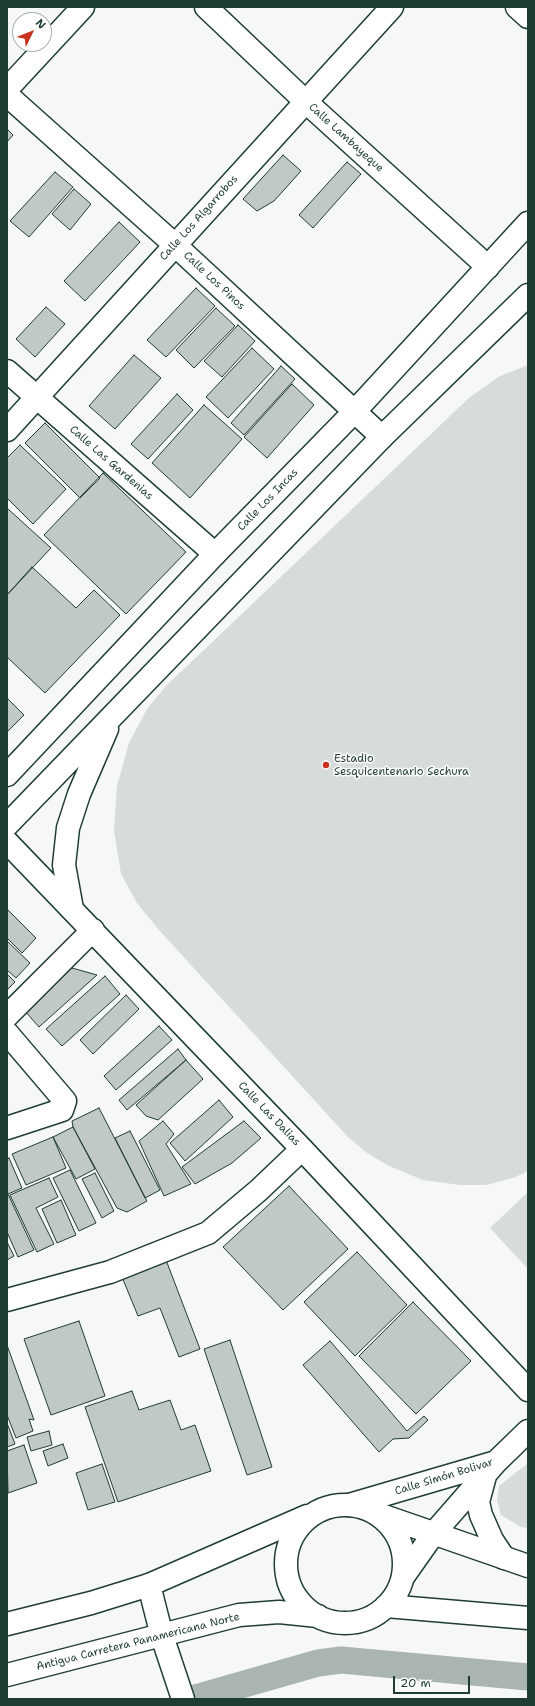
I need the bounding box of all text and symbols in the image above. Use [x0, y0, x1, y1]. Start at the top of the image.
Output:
north arrow [12, 12, 52, 52]
text: N [32, 16, 49, 32]
street label: Calle Lambayeque [306, 101, 386, 175]
street label: Calle Los Algarrobos [157, 173, 241, 263]
street label: Calle Los Pinos [180, 249, 248, 313]
street label: Calle Las Gardenias [67, 423, 155, 503]
street label: Calle Los Incas [235, 466, 301, 534]
place label: Estadio Sesquicentenario Sechura [334, 752, 469, 778]
marker: Estadio Sesquicentenario Sechura [321, 760, 331, 770]
street label: Calle Las Dalias [235, 1079, 303, 1149]
street label: Calle Simón Bolivar [393, 1456, 495, 1498]
street label: Antigua Carretera Panamericana Norte [35, 1610, 241, 1674]
scale bar [395, 1668, 472, 1694]
text: 20 m [400, 1675, 431, 1691]

